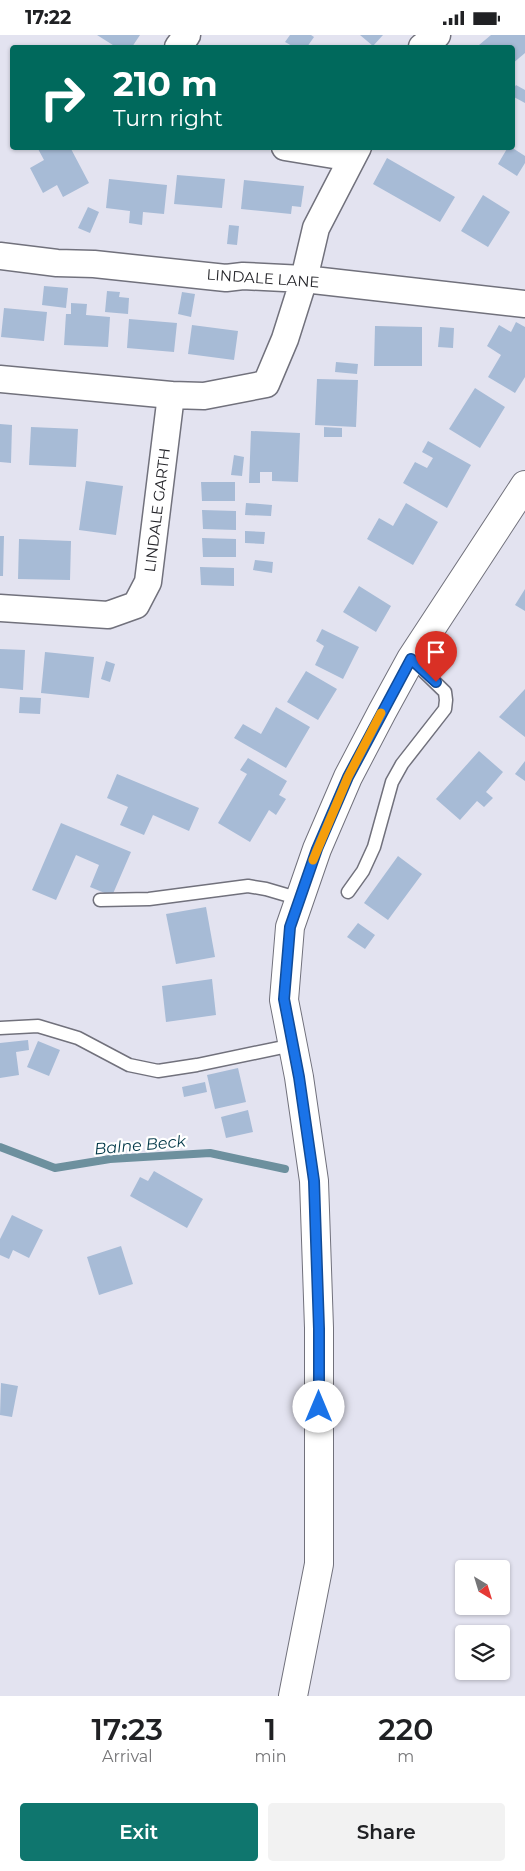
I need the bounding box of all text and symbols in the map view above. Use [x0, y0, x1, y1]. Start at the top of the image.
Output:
text: 17:22 [25, 6, 71, 29]
text: 210 m [113, 62, 218, 105]
icon: right [30, 65, 95, 130]
text: Turn right [113, 105, 223, 132]
street label: LINDALE LANE [206, 265, 320, 291]
street label: LINDALE GARTH [140, 447, 174, 573]
pin [415, 631, 457, 682]
icon: arrive [422, 638, 450, 666]
water label: Balne Beck [93, 1131, 188, 1158]
position arrow [292, 1380, 344, 1432]
north arrow [455, 1560, 510, 1615]
map controls [455, 1560, 510, 1680]
button: layers [455, 1625, 510, 1680]
text: 17:23 [92, 1711, 163, 1748]
text: 1 [265, 1711, 276, 1748]
text: 220 [378, 1711, 433, 1748]
text: Arrival [102, 1747, 153, 1766]
text: min [255, 1747, 287, 1766]
text: m [397, 1747, 414, 1766]
button: Exit [20, 1803, 258, 1861]
button: Share [268, 1803, 505, 1861]

